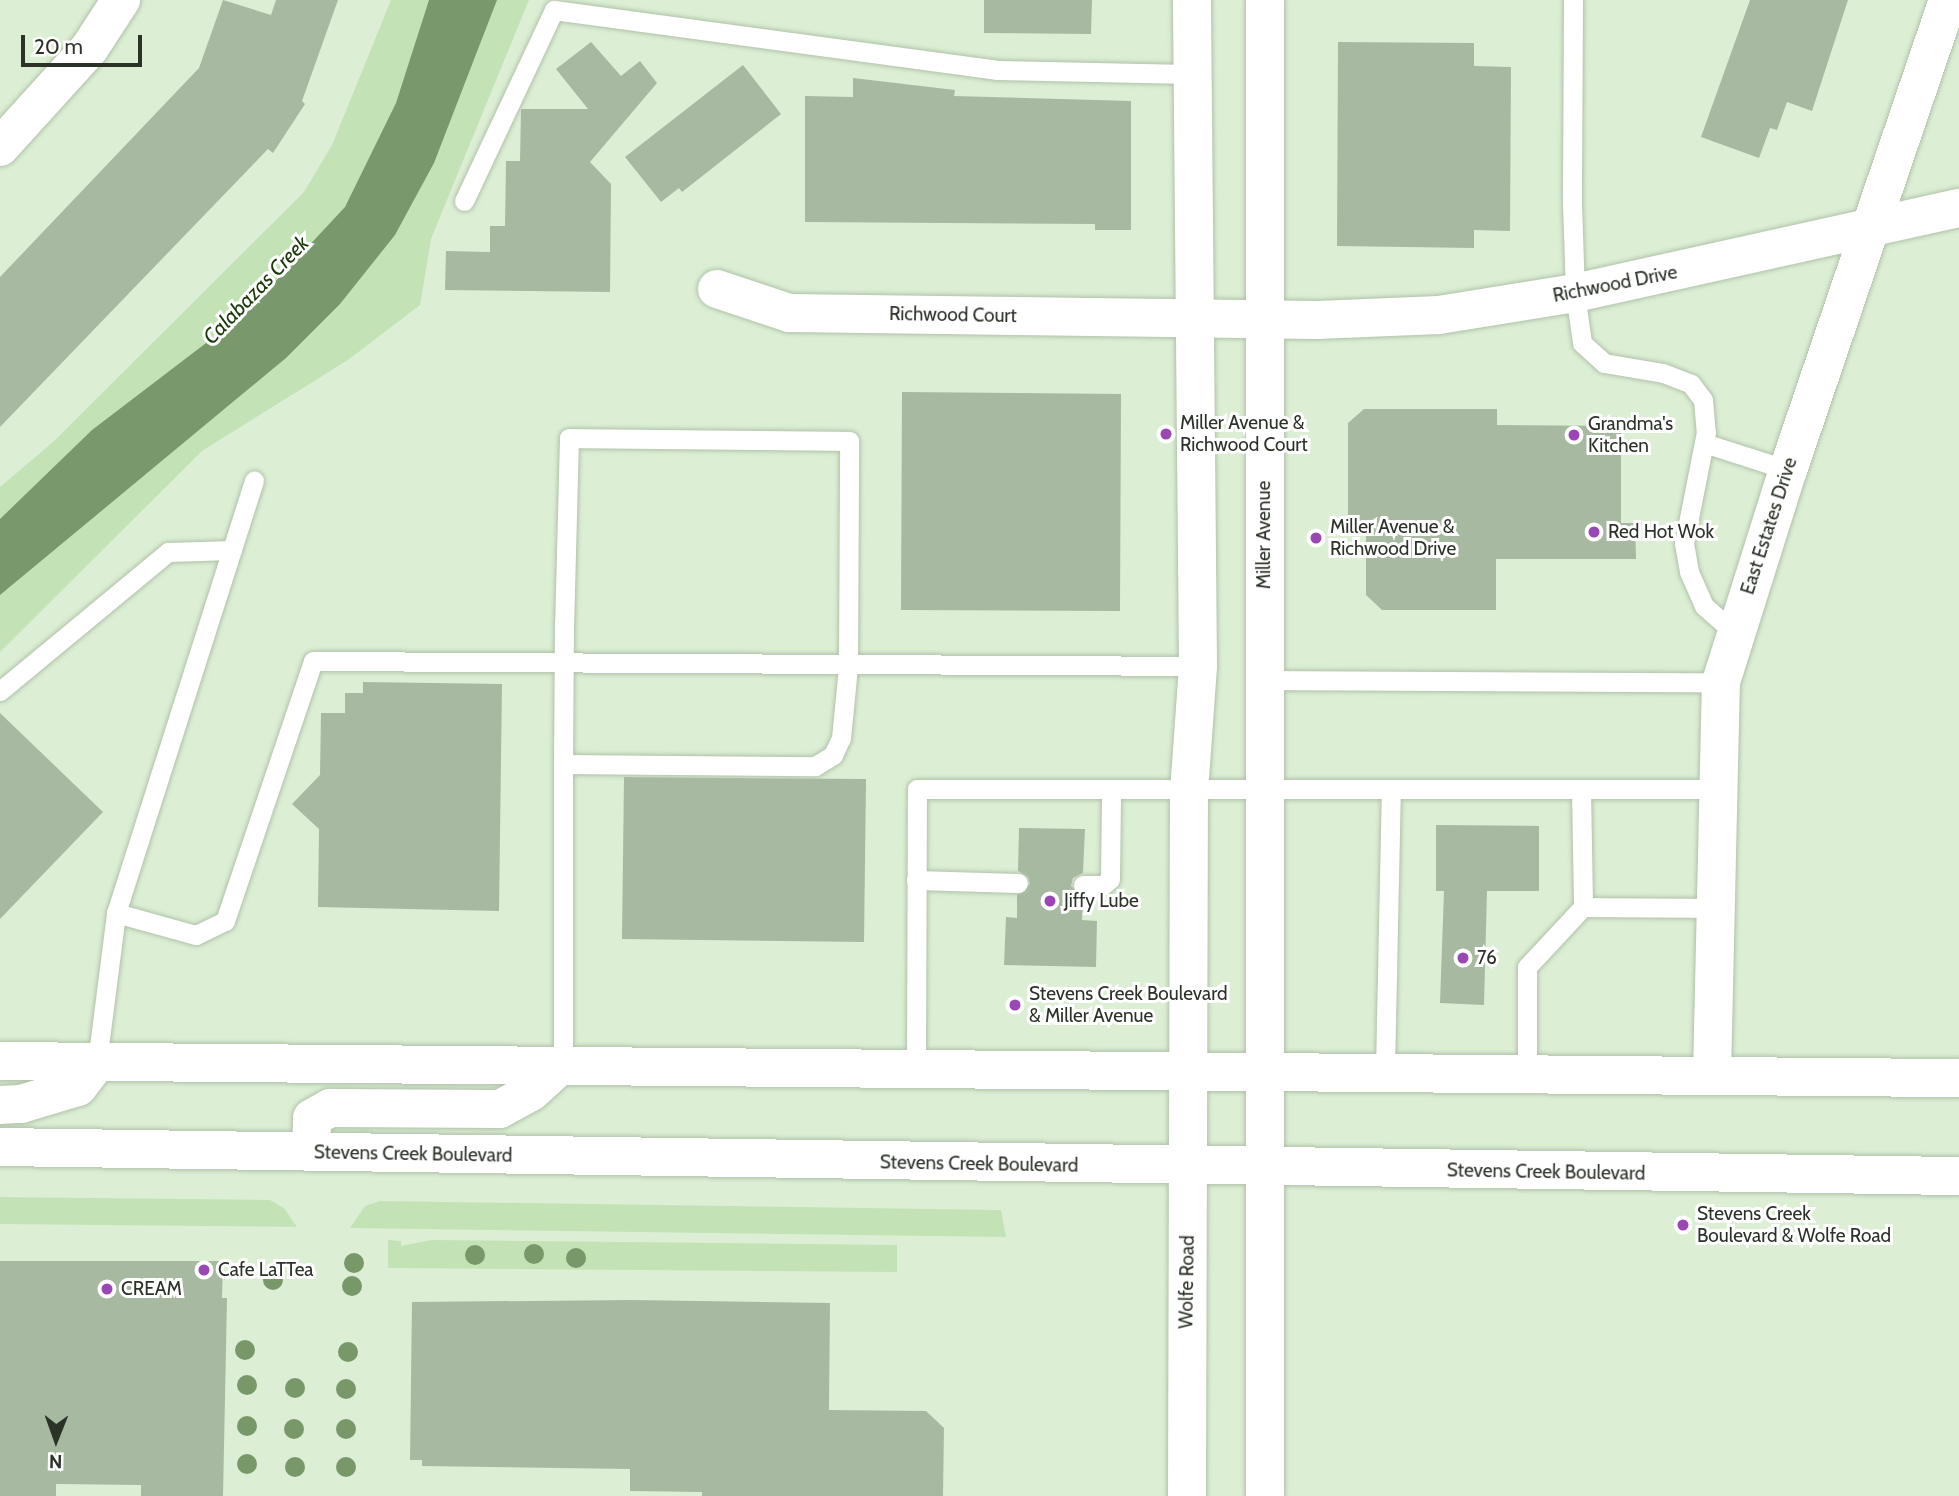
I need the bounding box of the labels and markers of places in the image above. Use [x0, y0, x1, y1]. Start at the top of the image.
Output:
place label: Miller Avenue & Richwood Court [1180, 412, 1308, 456]
place label: Grandma's Kitchen [1588, 413, 1673, 457]
marker: Miller Avenue & Richwood Court [1158, 426, 1174, 442]
marker: Grandma's Kitchen [1566, 427, 1582, 443]
place label: Miller Avenue & Richwood Drive [1330, 516, 1456, 560]
place label: Red Hot Wok [1608, 521, 1714, 543]
marker: Red Hot Wok [1586, 524, 1602, 540]
marker: Miller Avenue & Richwood Drive [1308, 530, 1324, 546]
place label: Jiffy Lube [1064, 890, 1139, 912]
marker: Jiffy Lube [1042, 893, 1058, 909]
place label: 76 [1477, 947, 1497, 969]
marker: 76 [1455, 950, 1471, 966]
place label: Stevens Creek Boulevard & Miller Avenue [1029, 983, 1227, 1027]
marker: Stevens Creek Boulevard & Miller Avenue [1007, 997, 1023, 1013]
place label: Stevens Creek Boulevard & Wolfe Road [1697, 1203, 1891, 1247]
marker: Stevens Creek Boulevard & Wolfe Road [1675, 1217, 1691, 1233]
place label: Cafe LaTTea [218, 1259, 313, 1281]
marker: Cafe LaTTea [196, 1262, 212, 1278]
place label: CREAM [121, 1278, 182, 1300]
marker: CREAM [99, 1281, 115, 1297]

